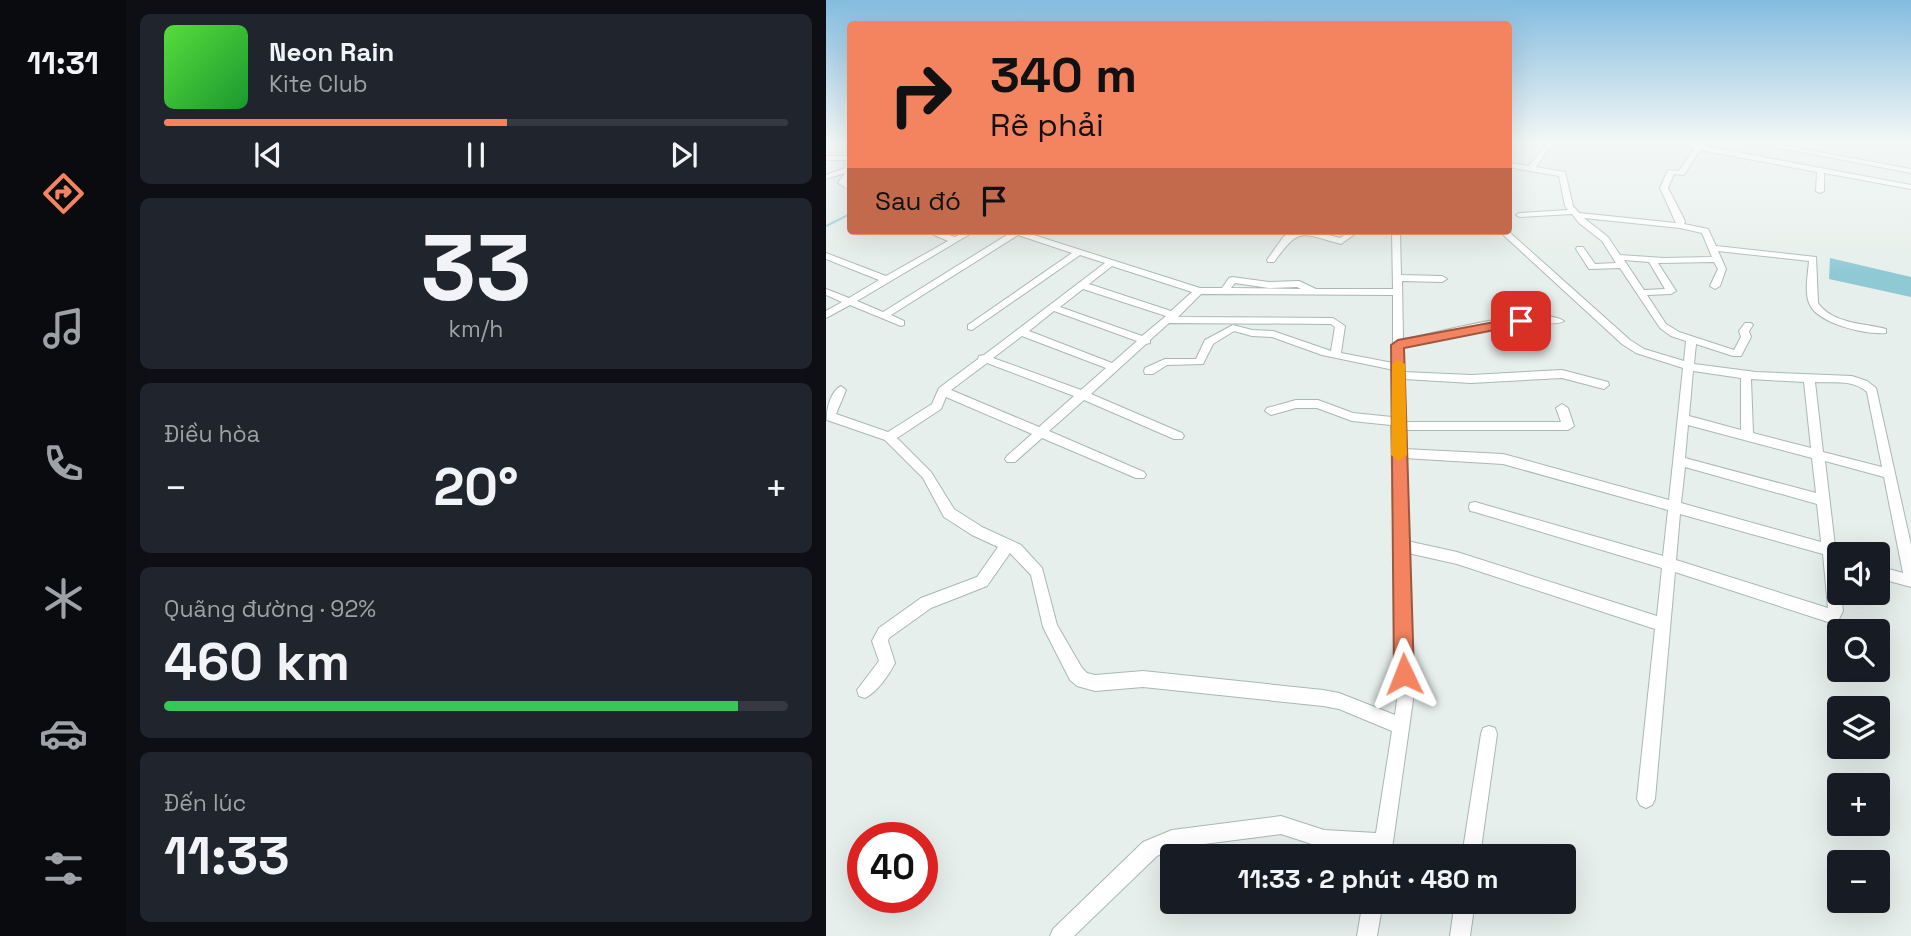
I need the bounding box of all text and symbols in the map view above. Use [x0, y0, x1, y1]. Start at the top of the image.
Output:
text: Neon Rain [269, 35, 394, 69]
text: 11:31 [27, 43, 99, 83]
text: 340 m [990, 44, 1137, 106]
icon: right [875, 49, 966, 140]
text: Kite Club [269, 69, 368, 99]
text: Rẽ phải [990, 105, 1104, 145]
icon: previous [249, 136, 287, 174]
icon: pause [457, 136, 495, 174]
icon: next [665, 136, 703, 174]
icon: directions [39, 169, 88, 218]
icon: arrive [975, 182, 1013, 220]
text: Sau đó [875, 184, 961, 218]
text: 33 [421, 210, 531, 327]
pin [1491, 291, 1551, 351]
icon: arrive [1502, 302, 1540, 340]
icon: music [39, 304, 88, 353]
text: km/h [449, 314, 503, 344]
text: Điều hòa [164, 419, 260, 449]
icon: phone [39, 439, 88, 488]
text: 20° [433, 454, 519, 520]
text: − [164, 464, 188, 512]
text: + [764, 464, 788, 512]
map controls [1827, 542, 1890, 913]
button: sound [1827, 542, 1890, 605]
icon: climate [39, 574, 88, 623]
text: Quãng đường · 92% [164, 594, 376, 624]
button: search [1827, 619, 1890, 682]
text: 460 km [164, 629, 350, 695]
position arrow [1367, 637, 1441, 711]
button: layers [1827, 696, 1890, 759]
icon: car [39, 709, 88, 758]
button: + [1827, 773, 1890, 836]
text: Đến lúc [164, 788, 246, 818]
speed limit sign: 40 [847, 822, 938, 913]
text: 11:33 [164, 823, 290, 889]
icon: filters [39, 844, 88, 893]
button: − [1827, 850, 1890, 913]
text: 11:33 · 2 phút · 480 m [1238, 862, 1498, 896]

